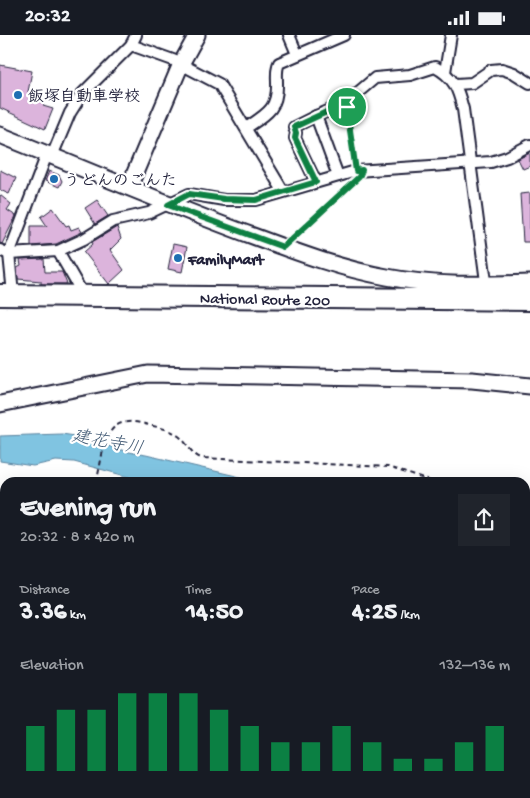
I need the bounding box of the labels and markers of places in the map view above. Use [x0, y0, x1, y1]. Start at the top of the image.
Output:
pin [326, 86, 368, 128]
place label: 飯塚自動車学校 [28, 87, 140, 108]
marker: 飯塚自動車学校 [12, 89, 24, 101]
place label: うどんのごんた [64, 172, 177, 192]
marker: うどんのごんた [48, 173, 60, 185]
marker: FamilyMart [172, 252, 184, 264]
place label: FamilyMart [187, 252, 265, 271]

